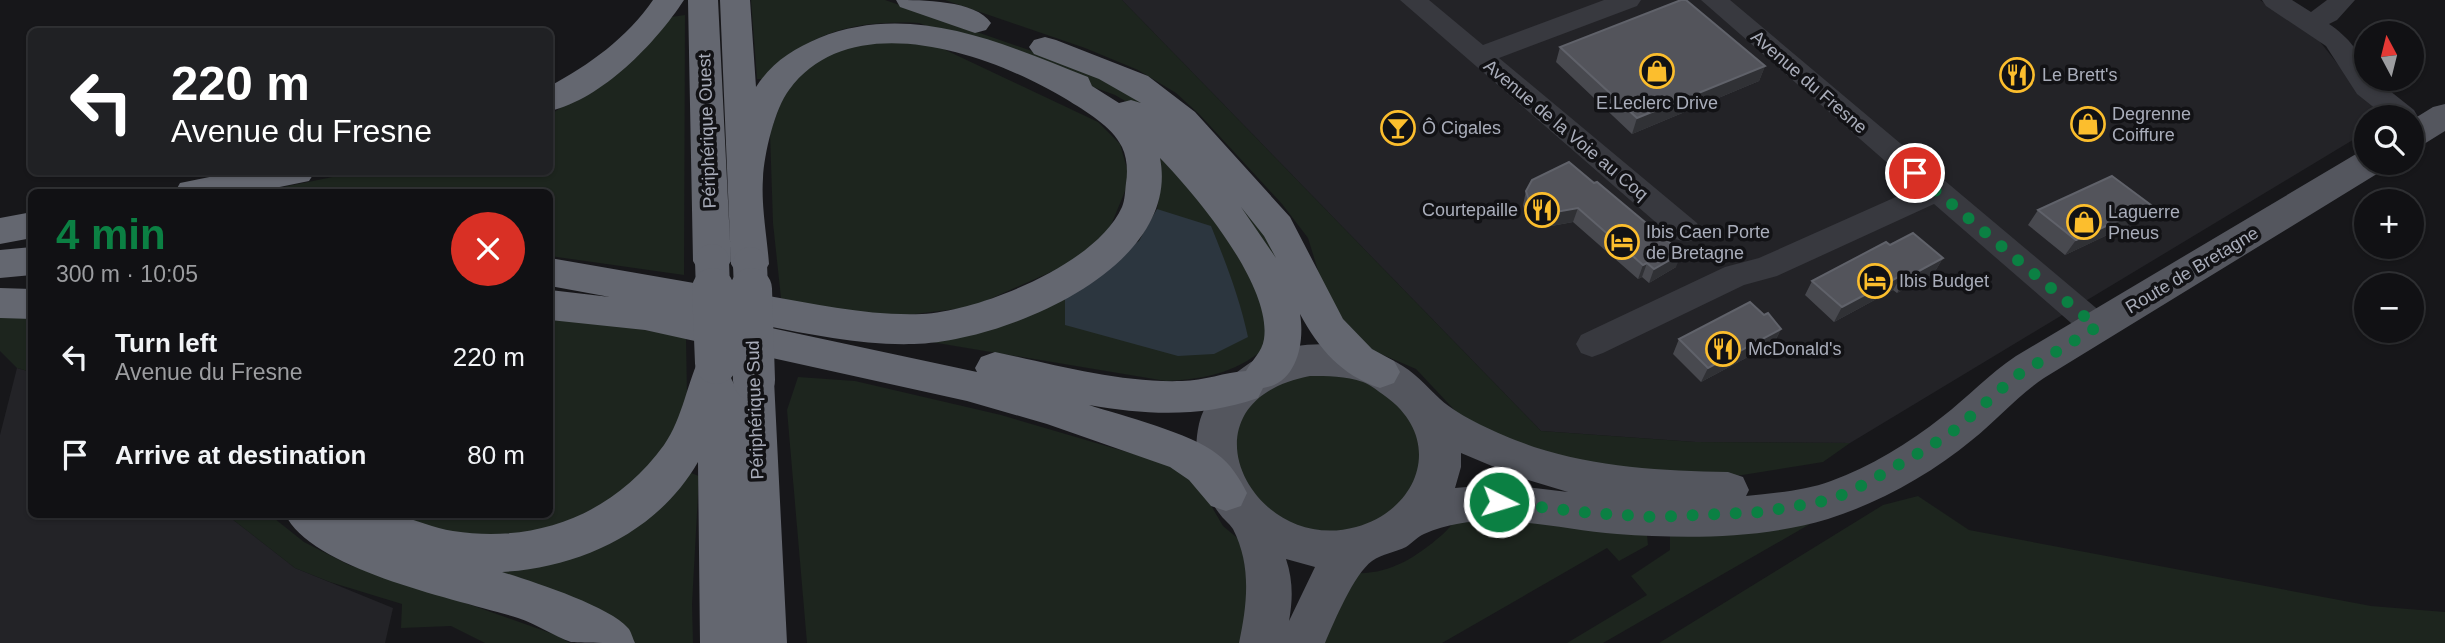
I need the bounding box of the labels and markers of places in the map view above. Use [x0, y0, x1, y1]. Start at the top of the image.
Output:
shop icon: E.Leclerc Drive [1638, 52, 1676, 90]
restaurant icon: Le Brett's [1998, 56, 2036, 94]
place label: Le Brett's [2042, 65, 2117, 85]
place label: E.Leclerc Drive [1596, 93, 1718, 113]
place label: Degrenne Coiffure [2112, 104, 2191, 145]
shop icon: Degrenne Coiffure [2069, 105, 2107, 143]
bar icon: Ô Cigales [1379, 109, 1417, 147]
place label: Ô Cigales [1422, 117, 1501, 138]
pin [1885, 143, 1945, 203]
restaurant icon: Courtepaille [1523, 191, 1561, 229]
place label: Courtepaille [1422, 200, 1518, 220]
place label: Laguerre Pneus [2108, 202, 2180, 243]
shop icon: Laguerre Pneus [2065, 203, 2103, 241]
place label: Ibis Caen Porte de Bretagne [1646, 222, 1770, 263]
hotel icon: Ibis Caen Porte de Bretagne [1603, 223, 1641, 261]
hotel icon: Ibis Budget [1856, 262, 1894, 300]
place label: Ibis Budget [1899, 271, 1989, 291]
restaurant icon: McDonald's [1704, 330, 1742, 368]
place label: McDonald's [1748, 339, 1841, 359]

